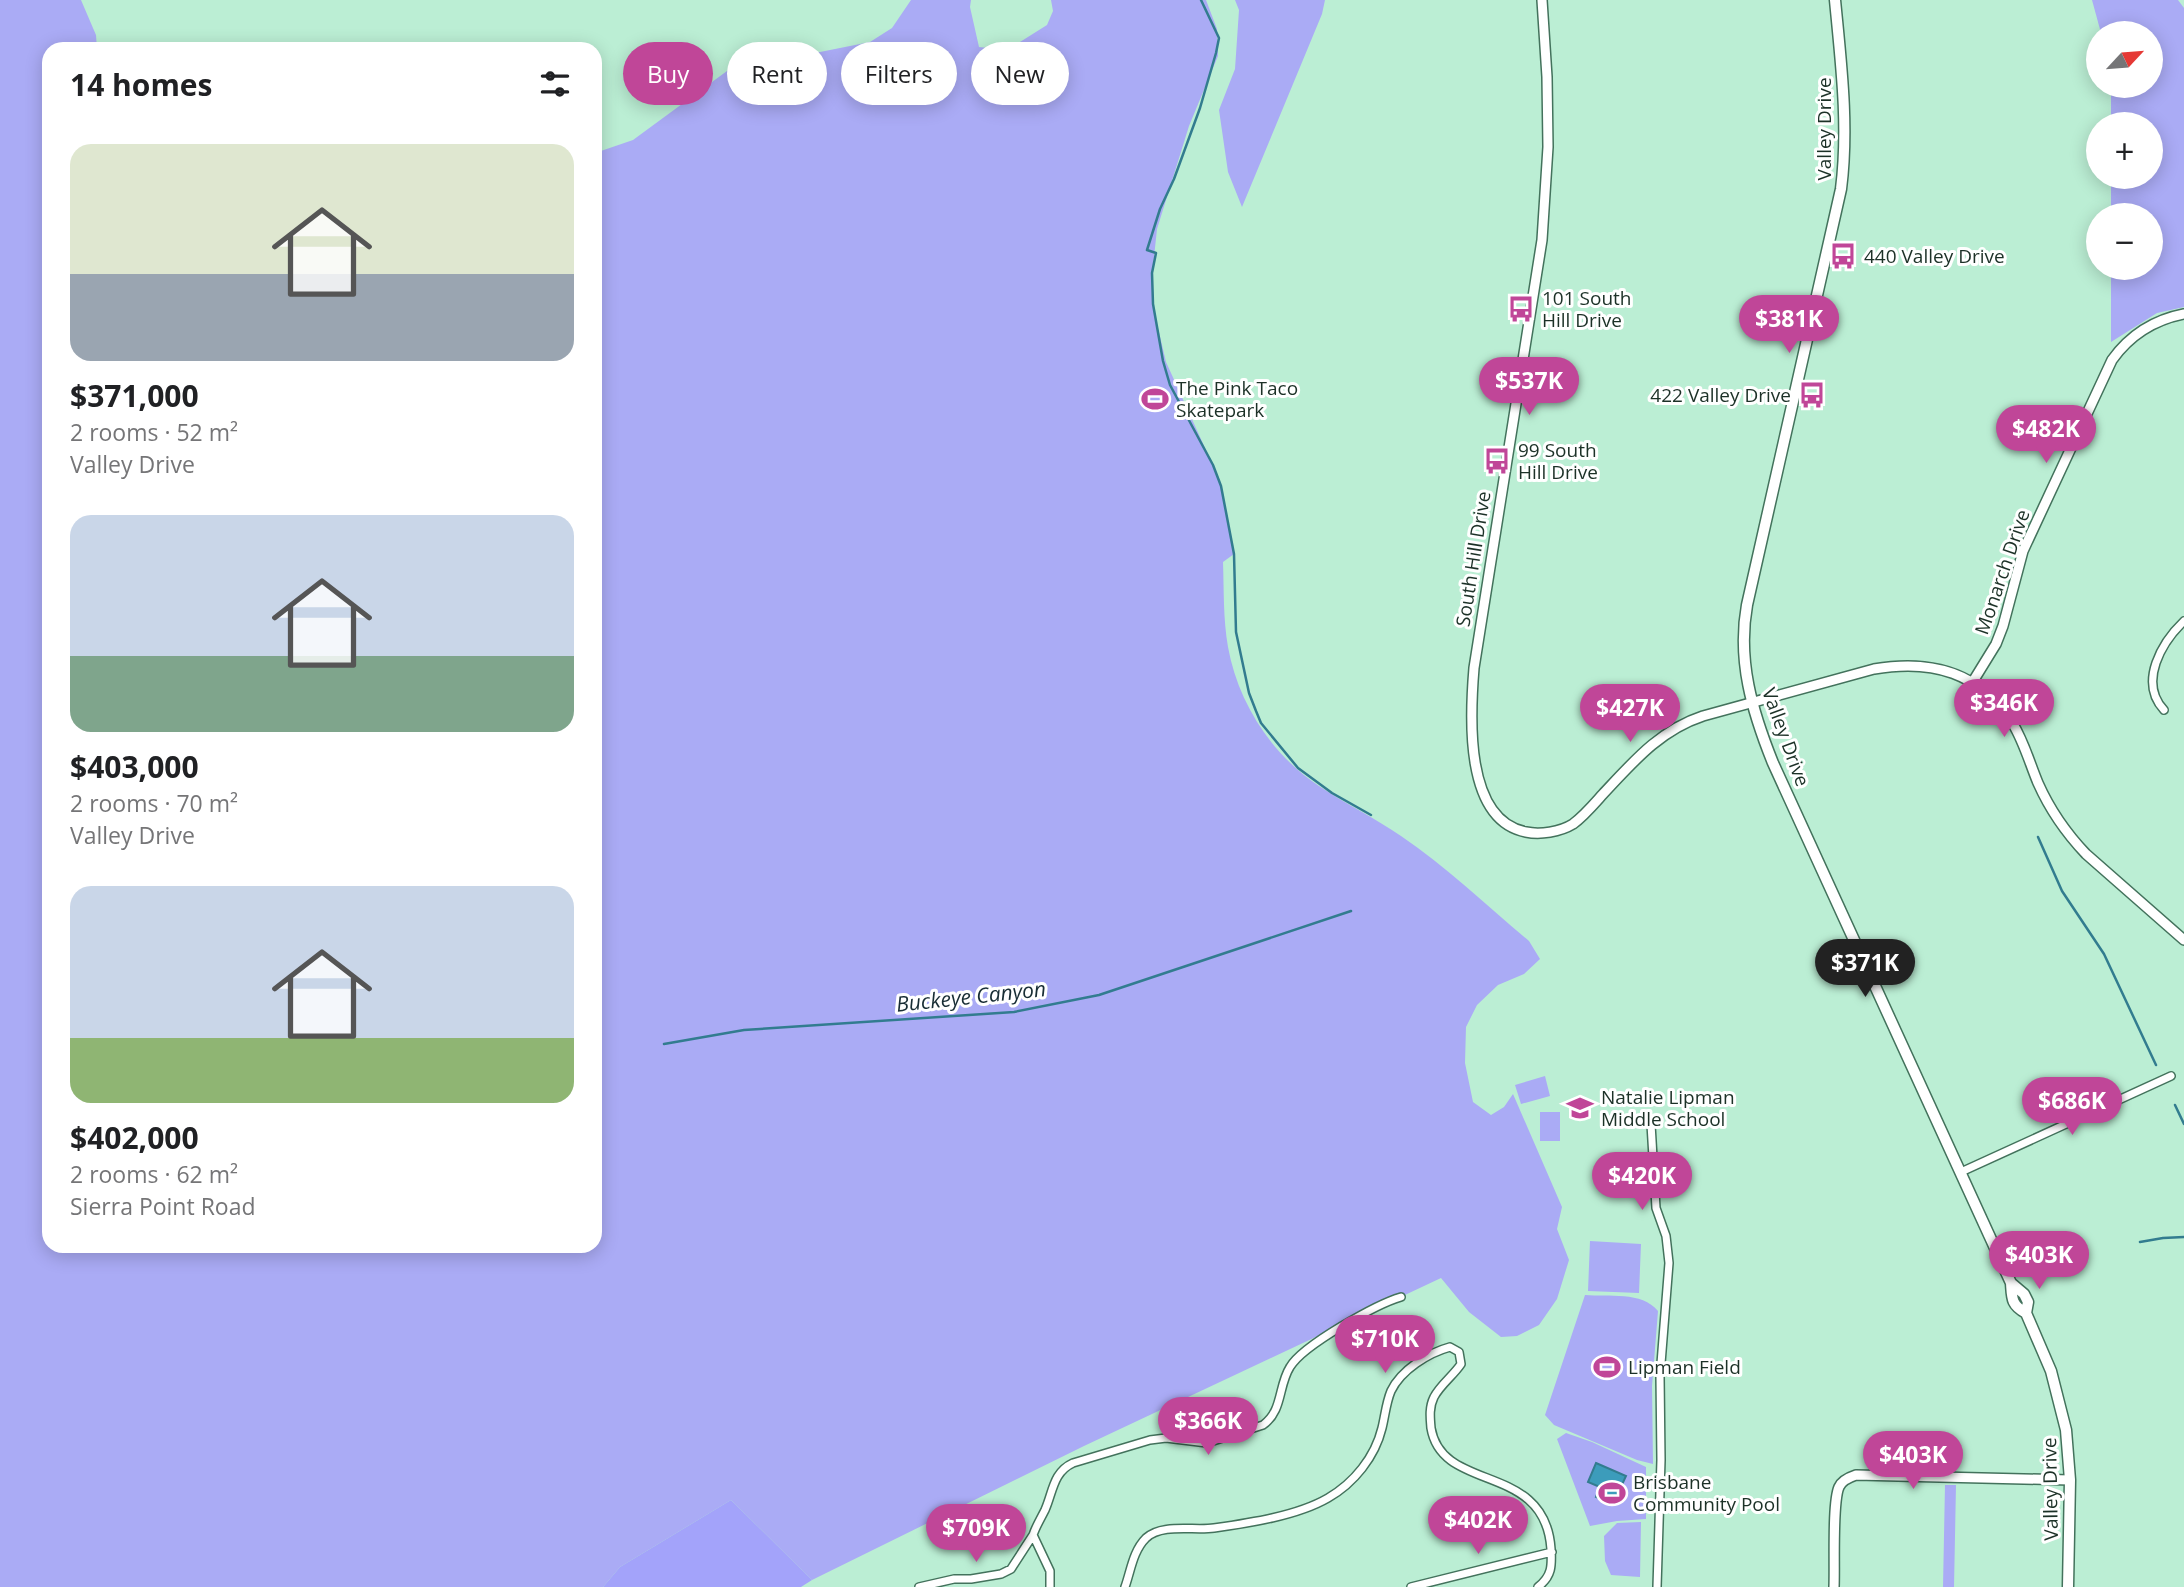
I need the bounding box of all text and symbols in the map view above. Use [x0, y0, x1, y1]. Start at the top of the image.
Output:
north arrow [2086, 21, 2163, 98]
map controls [2086, 21, 2163, 280]
chip: Buy [623, 42, 713, 105]
chip: Rent [727, 42, 827, 105]
chip: Filters [841, 42, 957, 105]
chip: New [971, 42, 1069, 105]
text: 14 homes [70, 64, 213, 105]
icon: filters [536, 65, 574, 103]
street label: Valley Drive [1811, 77, 1837, 181]
button: + [2086, 112, 2163, 189]
icon: home [259, 189, 385, 315]
button: − [2086, 203, 2163, 280]
bus stop icon: 440 Valley Drive [1828, 241, 1858, 271]
place label: 440 Valley Drive [1864, 243, 2005, 269]
place label: 101 South Hill Drive [1542, 285, 1631, 333]
bus stop icon: 101 South Hill Drive [1506, 294, 1536, 324]
pin: $381K [1740, 296, 1838, 355]
text: $381K [1755, 302, 1823, 334]
pin: $537K [1480, 358, 1578, 417]
text: $537K [1495, 364, 1563, 396]
text: $371,000 [70, 375, 199, 416]
place label: The Pink Taco Skatepark [1176, 375, 1298, 423]
bus stop icon: 422 Valley Drive [1797, 380, 1827, 410]
place label: 422 Valley Drive [1650, 382, 1791, 408]
sports icon: The Pink Taco Skatepark [1140, 384, 1170, 414]
pin: $482K [1997, 406, 2095, 465]
text: $482K [2012, 412, 2080, 444]
text: 2 rooms · 52 m² [70, 416, 238, 448]
place label: 99 South Hill Drive [1518, 437, 1598, 485]
bus stop icon: 99 South Hill Drive [1482, 446, 1512, 476]
text: Valley Drive [70, 448, 195, 480]
street label: South Hill Drive [1449, 489, 1497, 629]
street label: Monarch Drive [1968, 506, 2036, 638]
icon: home [259, 560, 385, 686]
pin: $346K [1955, 680, 2053, 739]
pin: $427K [1581, 684, 1679, 744]
street label: Valley Drive [1756, 684, 1816, 790]
text: $346K [1970, 686, 2038, 718]
text: $427K [1596, 691, 1664, 723]
text: $403,000 [70, 746, 199, 787]
text: 2 rooms · 70 m² [70, 787, 238, 819]
text: Valley Drive [70, 819, 195, 851]
icon: home [259, 931, 385, 1057]
pin: $371K [1816, 940, 1914, 999]
text: $371K [1831, 946, 1899, 978]
water label: Buckeye Canyon [895, 974, 1047, 1018]
pin: $686K [2023, 1078, 2121, 1137]
place label: Natalie Lipman Middle School [1601, 1084, 1735, 1132]
text: $686K [2038, 1084, 2106, 1116]
school or university icon: Natalie Lipman Middle School [1565, 1093, 1595, 1123]
text: $402,000 [70, 1117, 199, 1158]
pin: $420K [1593, 1152, 1691, 1212]
text: 2 rooms · 62 m² [70, 1158, 238, 1190]
text: $420K [1608, 1159, 1676, 1191]
text: Sierra Point Road [70, 1190, 256, 1222]
pin: $403K [1990, 1232, 2088, 1291]
text: $403K [2005, 1238, 2073, 1270]
pin: $710K [1336, 1316, 1434, 1375]
text: $710K [1351, 1322, 1419, 1354]
sports icon: Lipman Field [1592, 1352, 1622, 1382]
place label: Lipman Field [1628, 1354, 1741, 1380]
pin: $366K [1159, 1398, 1257, 1457]
text: $366K [1174, 1404, 1242, 1436]
pin: $403K [1864, 1432, 1962, 1491]
street label: Valley Drive [2036, 1437, 2064, 1541]
text: $403K [1879, 1438, 1947, 1470]
place label: Brisbane Community Pool [1633, 1469, 1780, 1517]
sports icon: Brisbane Community Pool [1597, 1478, 1627, 1508]
pin: $402K [1429, 1496, 1527, 1556]
text: $402K [1444, 1503, 1512, 1535]
pin: $709K [927, 1504, 1025, 1564]
text: $709K [942, 1511, 1010, 1543]

